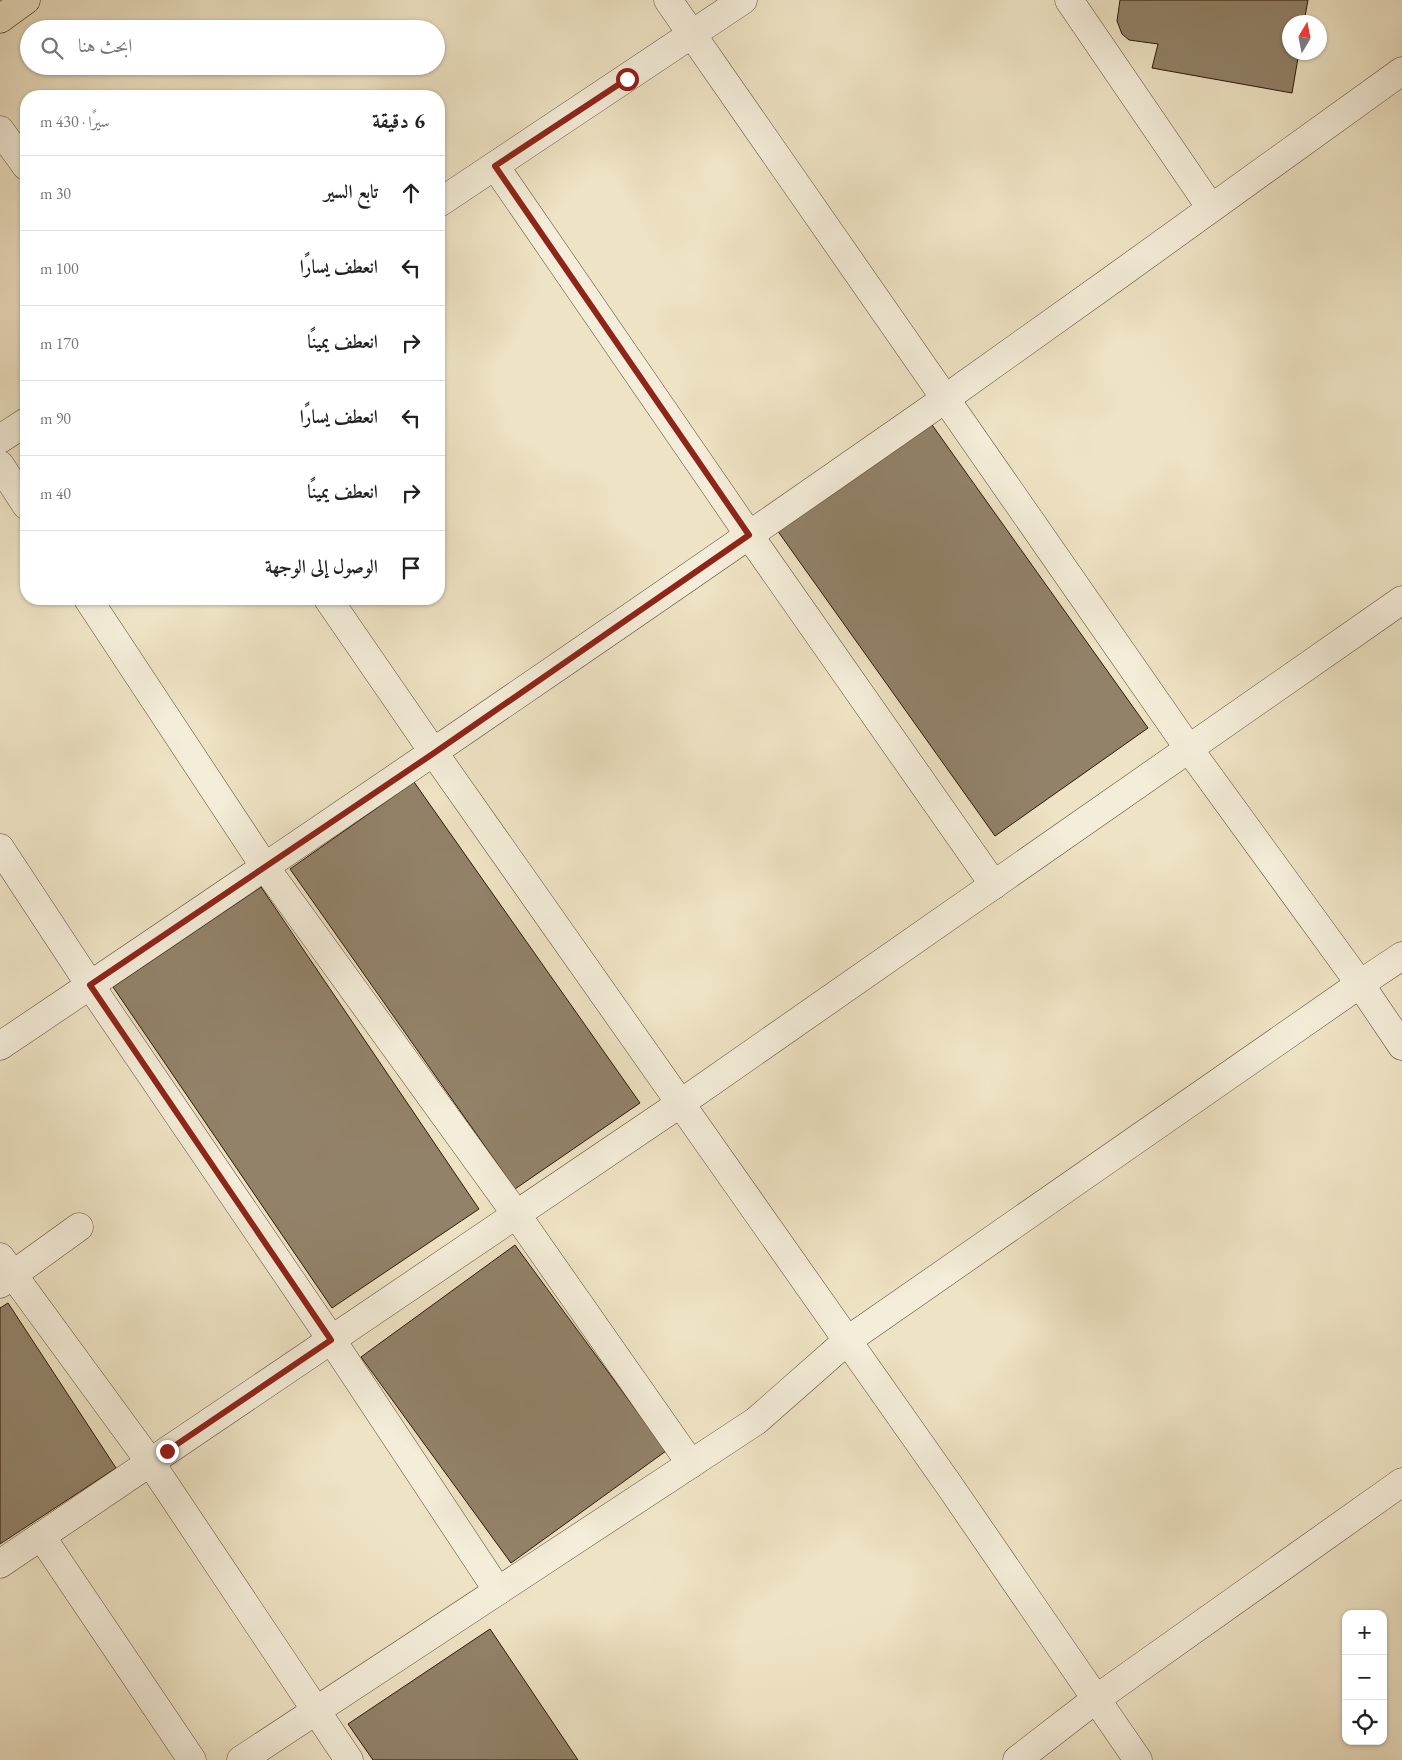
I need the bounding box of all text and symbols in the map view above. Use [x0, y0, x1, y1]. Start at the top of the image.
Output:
north arrow [1282, 15, 1327, 60]
search box [20, 20, 445, 75]
text: ابحث هنا [78, 33, 132, 58]
icon: search [38, 34, 66, 62]
route start [616, 68, 639, 91]
text: 6 دقيقة [372, 107, 425, 134]
text: سيرًا · 430 m [40, 111, 110, 132]
text: تابع السير [324, 179, 378, 204]
icon: ahead [397, 179, 425, 207]
text: 30 m [40, 183, 71, 204]
text: انعطف يسارًا [300, 254, 378, 279]
icon: left [397, 254, 425, 282]
text: 100 m [40, 258, 79, 279]
text: انعطف يمينًا [307, 329, 378, 354]
icon: right [397, 329, 425, 357]
text: 170 m [40, 333, 79, 354]
text: انعطف يسارًا [300, 404, 378, 429]
icon: left [397, 404, 425, 432]
text: 90 m [40, 408, 71, 429]
text: انعطف يمينًا [307, 479, 378, 504]
icon: right [397, 479, 425, 507]
text: 40 m [40, 483, 71, 504]
text: الوصول إلى الوجهة [265, 554, 378, 579]
icon: arrive [397, 554, 425, 582]
route end [156, 1440, 179, 1463]
map controls [1342, 1610, 1387, 1745]
button: + [1342, 1610, 1387, 1655]
button: − [1342, 1655, 1387, 1700]
button: locate [1342, 1700, 1387, 1745]

